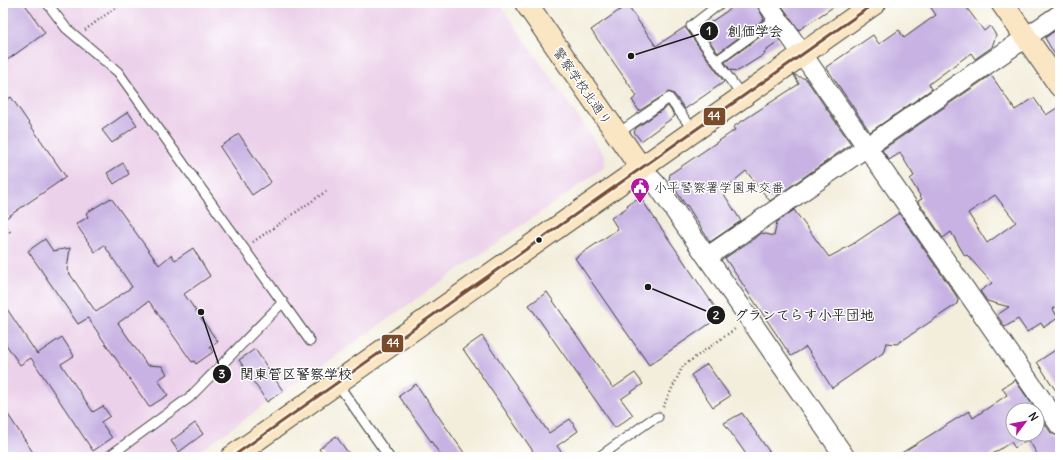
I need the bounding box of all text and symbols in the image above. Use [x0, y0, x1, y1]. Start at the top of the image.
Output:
callout: 創価学会 [699, 18, 791, 44]
text: 創価学会 [727, 22, 783, 40]
text: 1 [707, 23, 711, 38]
street label: 警察学校北通り [550, 44, 616, 128]
line badge: 44 [703, 107, 726, 126]
text: 44 [708, 109, 721, 123]
public building icon: 小平警察署学園東交番 [629, 176, 651, 204]
place label: 小平警察署学園東交番 [654, 179, 784, 196]
unlabelled marker [534, 235, 544, 245]
callout: グランてらす小平団地 [706, 302, 882, 328]
text: グランてらす小平団地 [734, 306, 874, 324]
text: 2 [713, 307, 720, 322]
line badge: 44 [381, 334, 404, 353]
text: 44 [387, 336, 400, 350]
callout: 関東管区警察学校 [212, 361, 360, 387]
text: 関東管区警察学校 [240, 365, 352, 383]
text: 3 [219, 366, 226, 381]
north arrow [1005, 402, 1045, 442]
text: N [1026, 410, 1041, 424]

